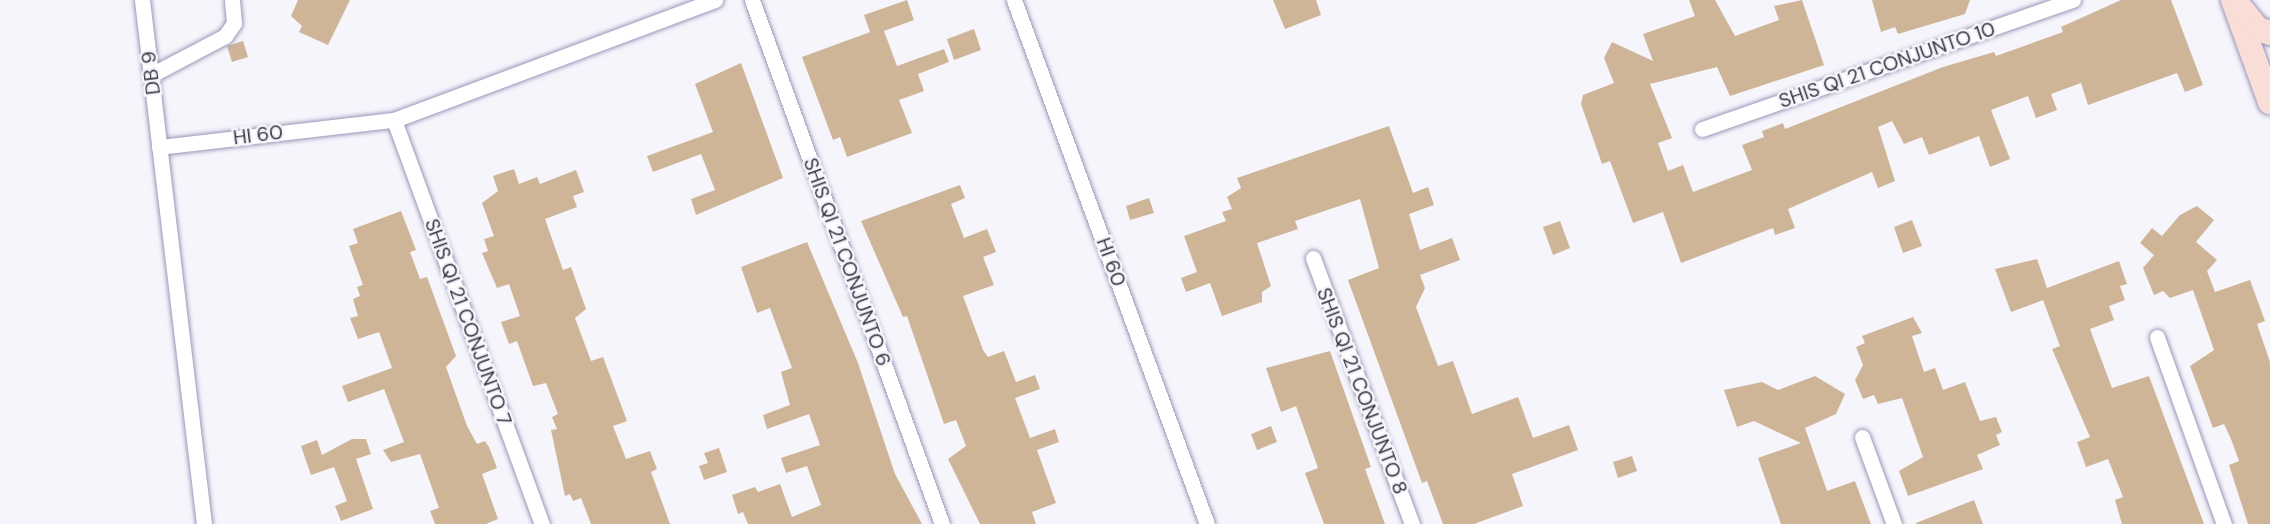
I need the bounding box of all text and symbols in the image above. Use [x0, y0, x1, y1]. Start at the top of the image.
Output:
street label: SHIS QI 21 CONJUNTO 10 [1776, 17, 1998, 113]
street label: DB 9 [136, 50, 166, 96]
street label: HI 60 [232, 120, 284, 150]
street label: SHIS QI 21 CONJUNTO 6 [798, 155, 896, 369]
street label: SHIS QI 21 CONJUNTO 7 [419, 215, 517, 429]
street label: HI 60 [1091, 234, 1131, 290]
street label: SHIS QI 21 CONJUNTO 8 [1311, 284, 1413, 498]

